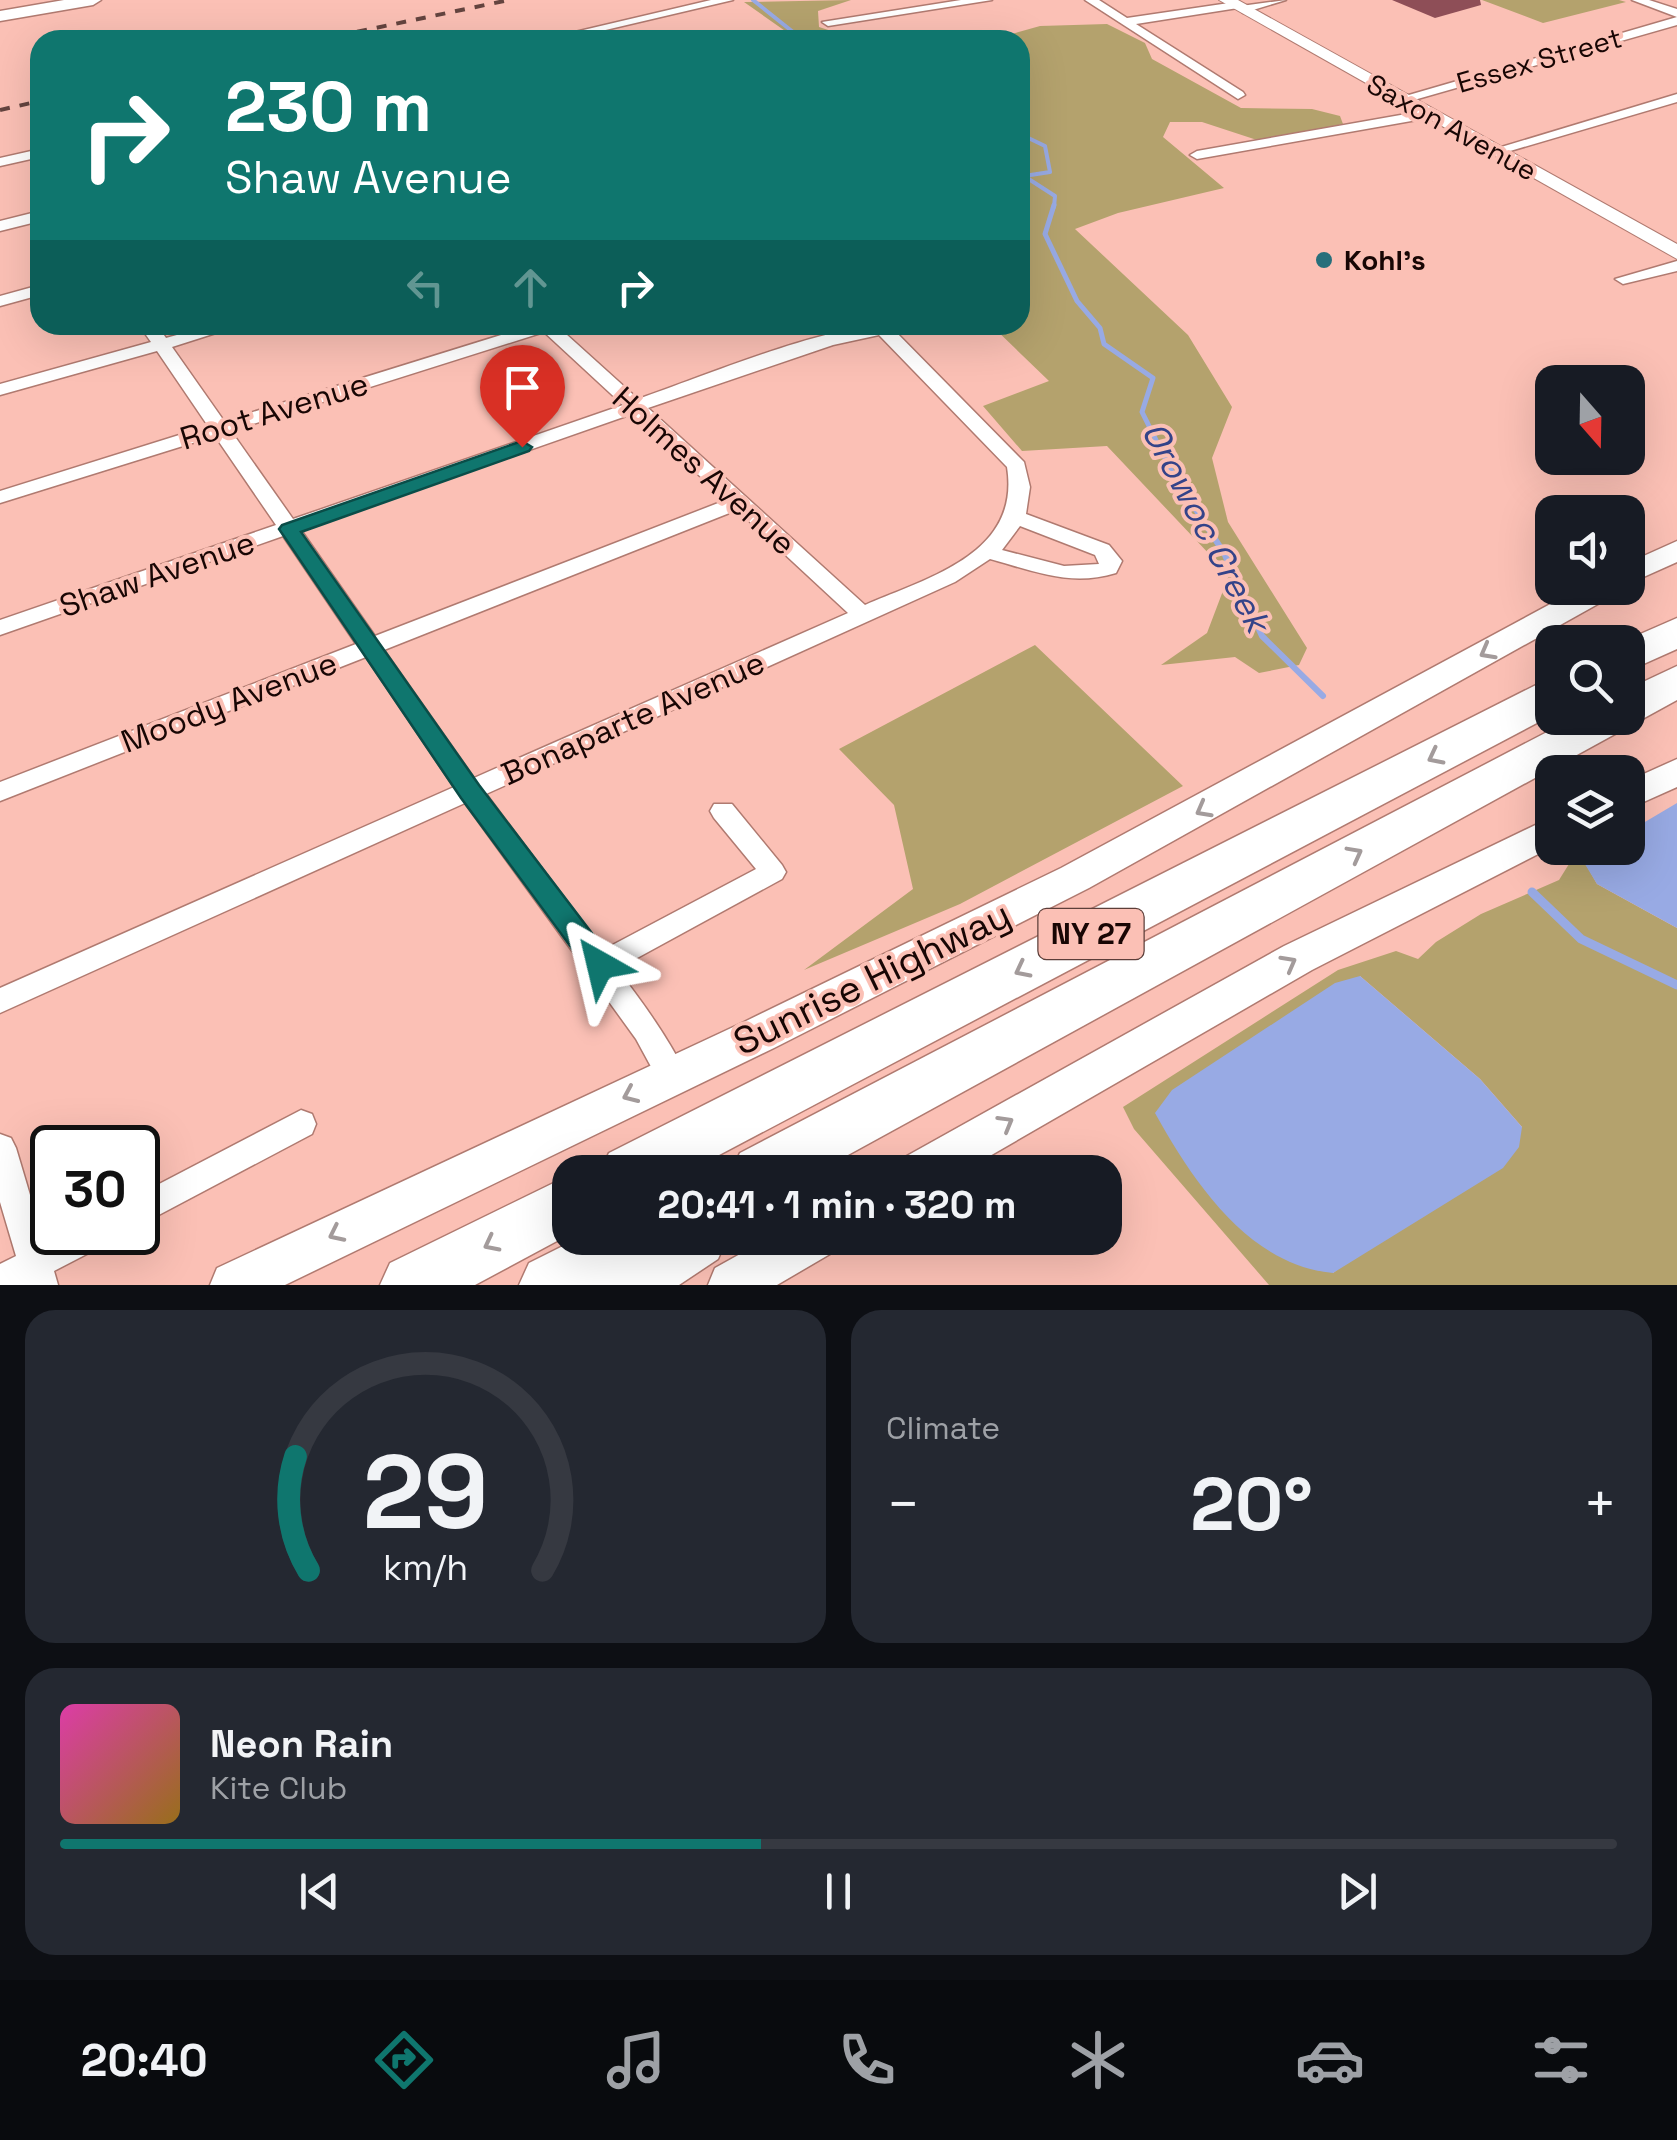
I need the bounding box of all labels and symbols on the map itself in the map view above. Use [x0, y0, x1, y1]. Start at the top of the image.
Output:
street label: Essex Street [1452, 19, 1626, 101]
street label: Saxon Avenue [1361, 65, 1543, 189]
place label: Kohl's [1344, 242, 1426, 278]
marker: Kohl's [1313, 249, 1335, 271]
pin [480, 345, 565, 448]
street label: Root Avenue [175, 363, 373, 459]
north arrow [1535, 365, 1645, 475]
street label: Holmes Avenue [604, 378, 804, 564]
water label: Orowoc Creek [1132, 414, 1282, 643]
street label: Shaw Avenue [54, 522, 260, 626]
one-way arrow [1479, 639, 1497, 659]
street label: Moody Avenue [115, 642, 343, 762]
street label: Bonaparte Avenue [495, 642, 771, 794]
one-way arrow [1427, 745, 1445, 764]
one-way arrow [1195, 798, 1213, 817]
one-way arrow [1345, 847, 1363, 867]
street label: Sunrise Highway [726, 890, 1018, 1066]
road number: NY 27 [1038, 909, 1144, 959]
position arrow [548, 913, 652, 1017]
one-way arrow [1278, 956, 1296, 976]
one-way arrow [1014, 958, 1032, 977]
one-way arrow [622, 1083, 640, 1103]
one-way arrow [995, 1116, 1013, 1136]
speed limit sign: 30 [30, 1125, 160, 1255]
one-way arrow [329, 1222, 347, 1242]
one-way arrow [483, 1232, 501, 1252]

